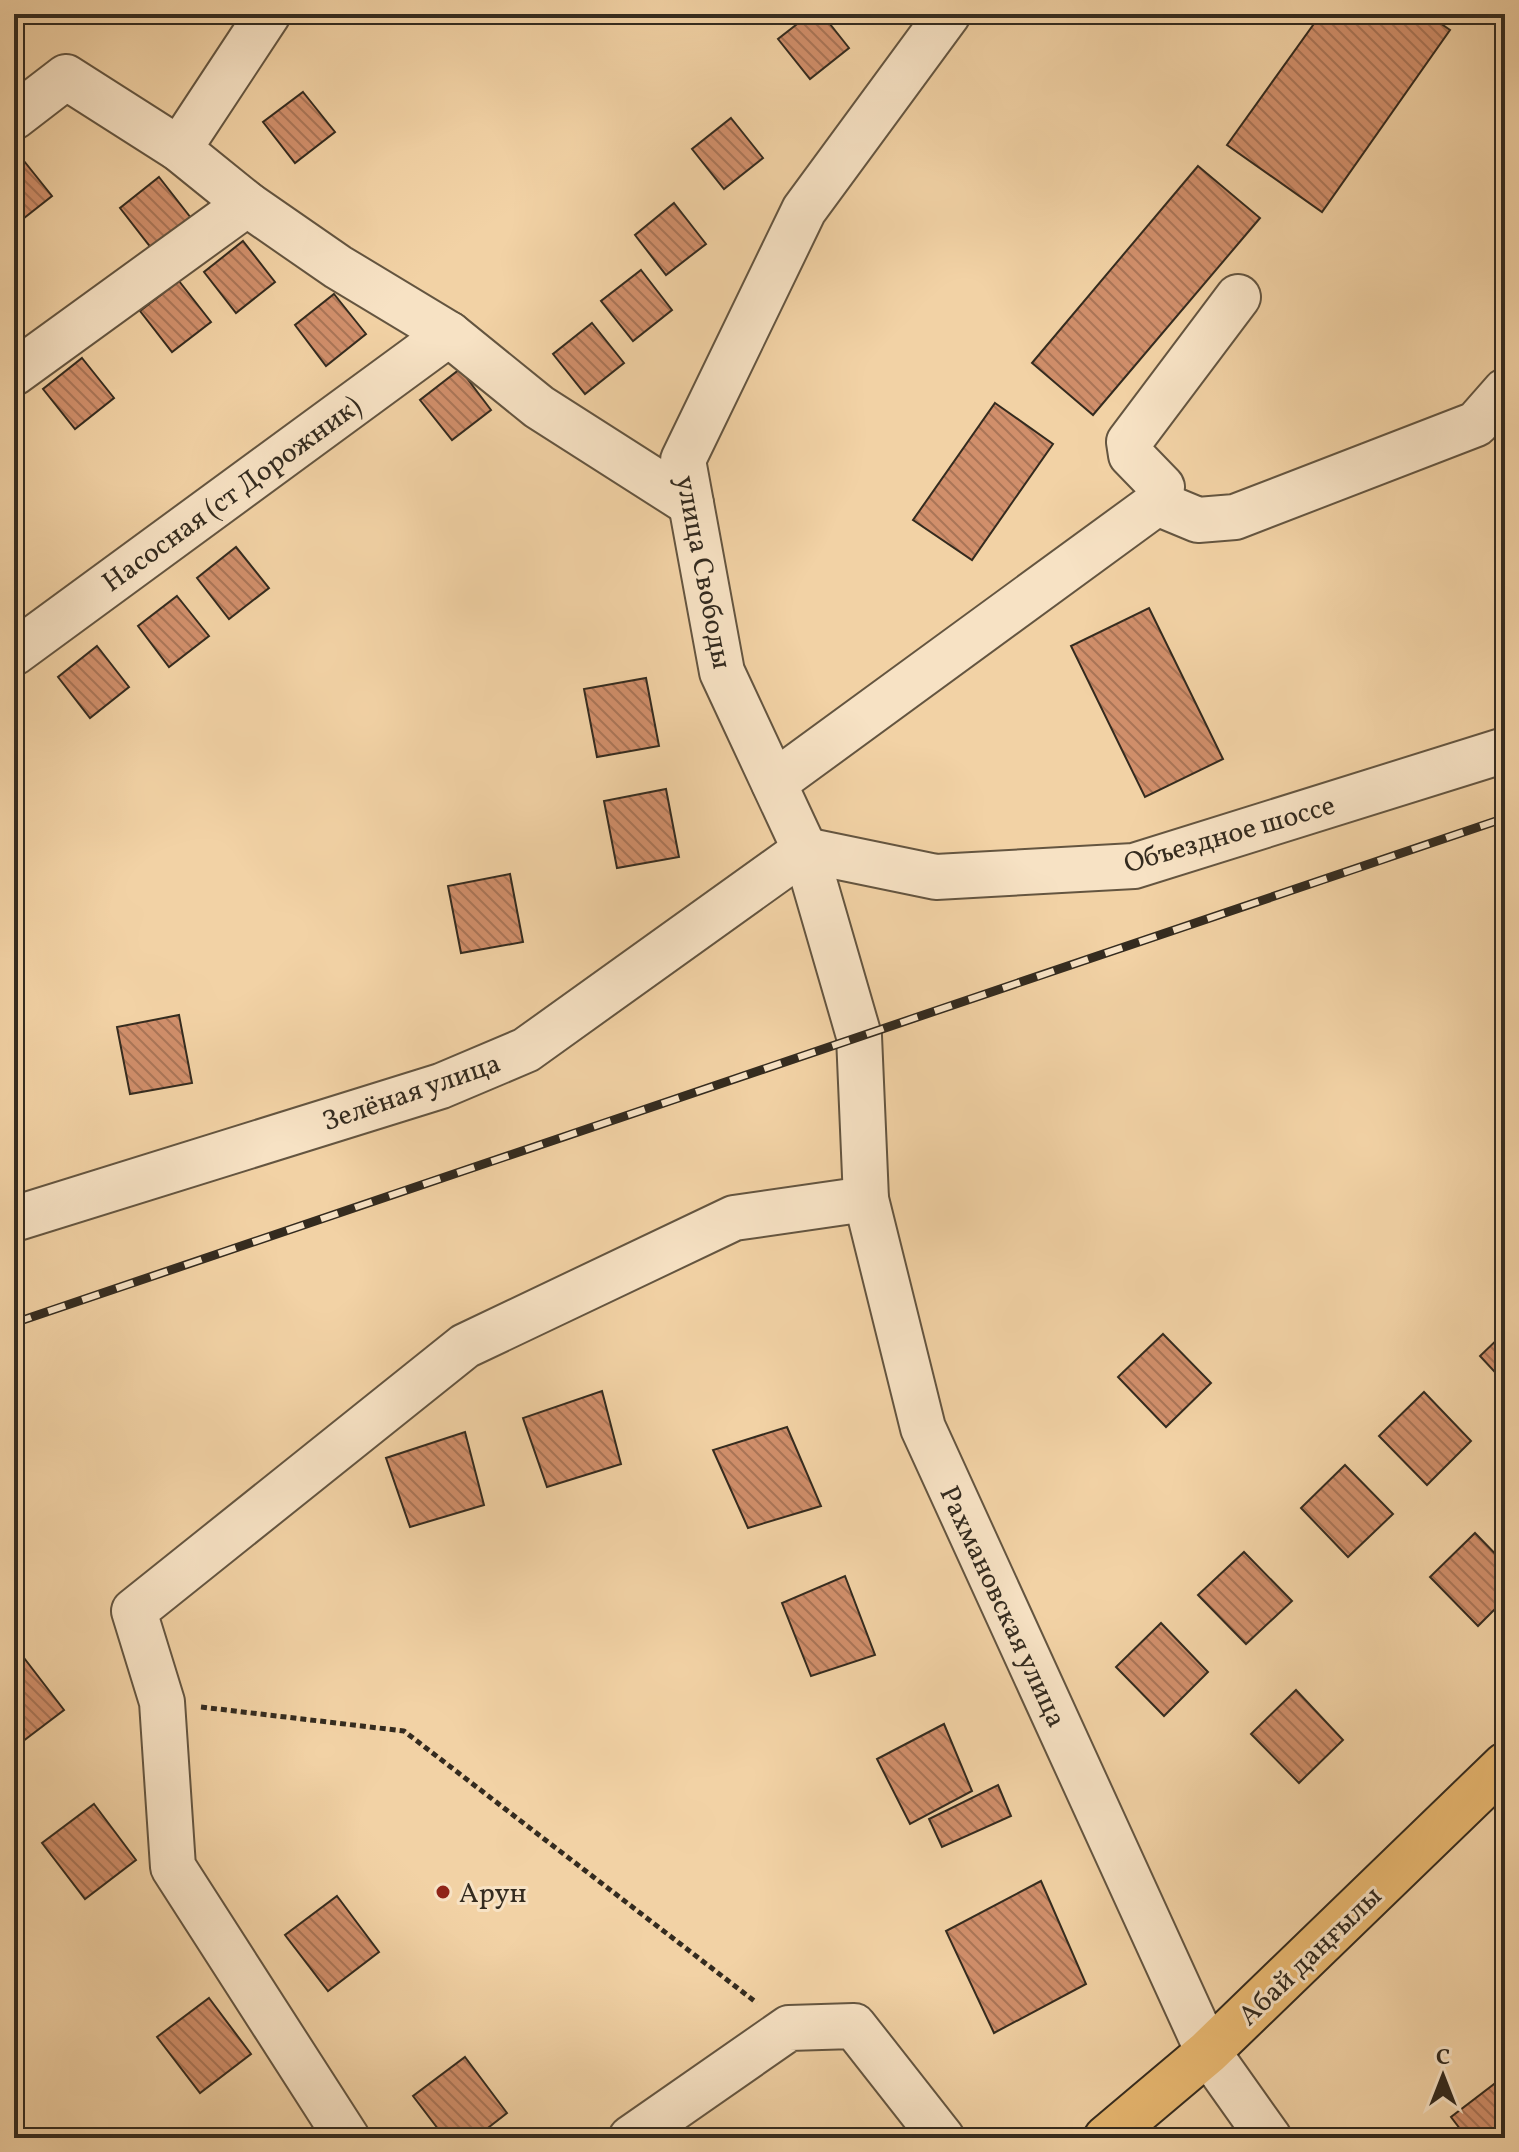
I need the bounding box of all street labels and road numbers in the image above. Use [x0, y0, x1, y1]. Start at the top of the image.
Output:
street label: Насосная (ст Дорожник) [95, 388, 370, 602]
street label: улица Свободы [665, 472, 740, 673]
street label: Объездное шоссе [1119, 787, 1340, 884]
street label: Зелёная улица [317, 1045, 506, 1142]
street label: Рахмановская улица [929, 1480, 1075, 1734]
street label: Абай даңғылы [1230, 1878, 1391, 2035]

